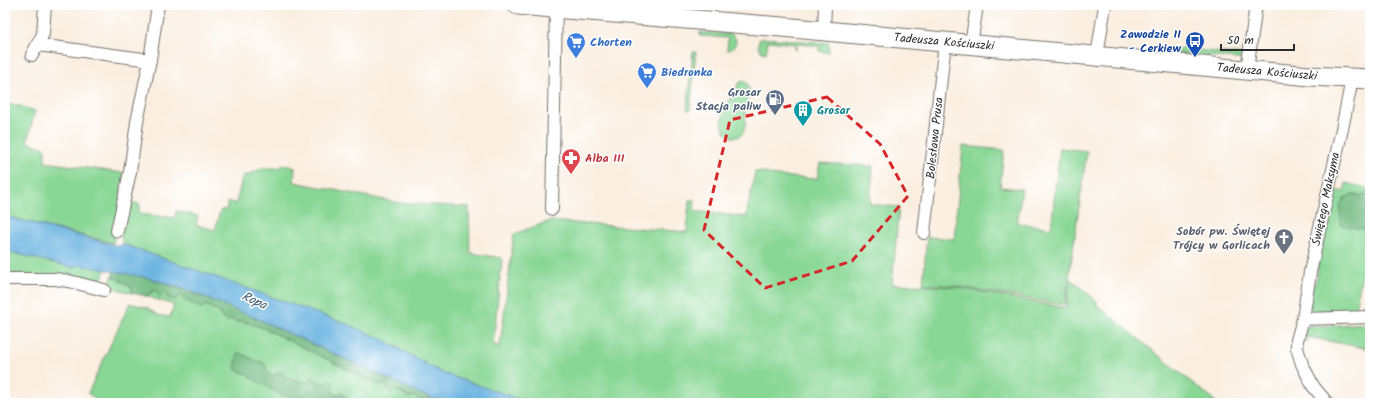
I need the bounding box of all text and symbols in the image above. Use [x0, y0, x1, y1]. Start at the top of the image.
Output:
place label: Zawodzie II - Cerkiew [1120, 25, 1181, 58]
scale bar [1221, 26, 1294, 52]
street label: Tadeusza Kościuszki [893, 28, 996, 56]
bus stop icon: Zawodzie II - Cerkiew [1184, 30, 1206, 58]
supermarket icon: Chorten [565, 31, 587, 59]
text: 50 m [1227, 31, 1254, 50]
place label: Chorten [590, 33, 632, 52]
street label: Tadeusza Kościuszki [1216, 58, 1319, 86]
supermarket icon: Biedronka [636, 61, 658, 89]
place label: Biedronka [661, 63, 712, 82]
place label: Grosar Stacja paliw [696, 83, 762, 116]
fuel station icon: Grosar Stacja paliw [764, 88, 786, 116]
street label: Bolesława Prusa [921, 96, 949, 180]
building icon: Grosar [792, 99, 814, 127]
place label: Grosar [817, 101, 851, 120]
pharmacy icon: Alba III [560, 147, 582, 175]
place label: Alba III [585, 149, 625, 168]
street label: Świętego Maksyma [1307, 150, 1345, 248]
place label: Sobór pw. Świętej Trójcy w Gorlicach [1173, 222, 1271, 255]
church icon: Sobór pw. Świętej Trójcy w Gorlicach [1273, 227, 1295, 255]
water label: Ropa [238, 286, 271, 316]

